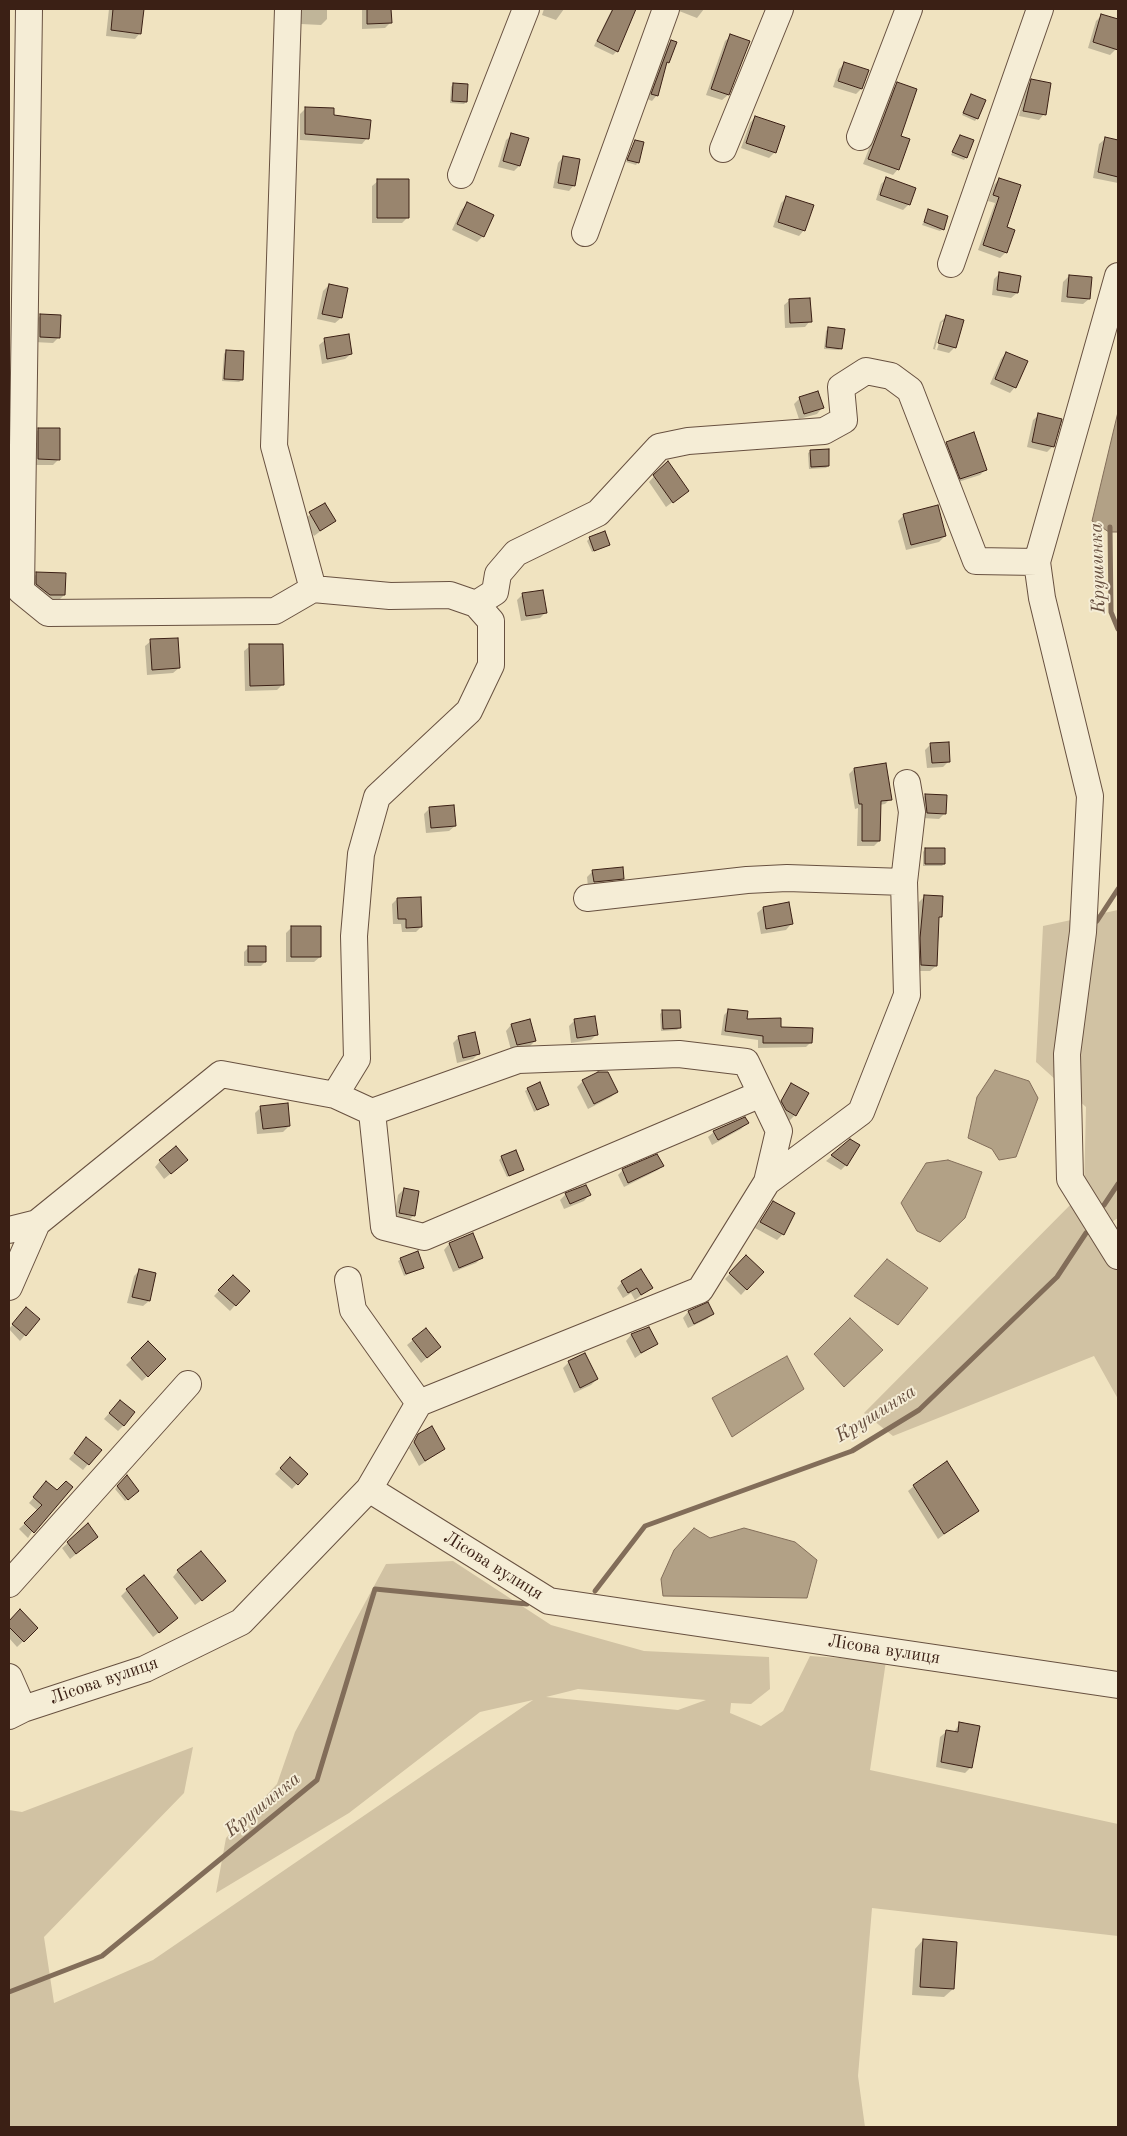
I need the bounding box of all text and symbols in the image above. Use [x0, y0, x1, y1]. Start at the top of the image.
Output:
water label: Крушинка [1085, 522, 1111, 614]
water label: Крушинка [831, 1380, 921, 1448]
street label: Лісова вулиця [439, 1527, 547, 1605]
street label: Лісова вулиця [826, 1630, 942, 1670]
street label: Лісова вулиця [47, 1652, 161, 1710]
water label: Крушинка [220, 1768, 306, 1842]

